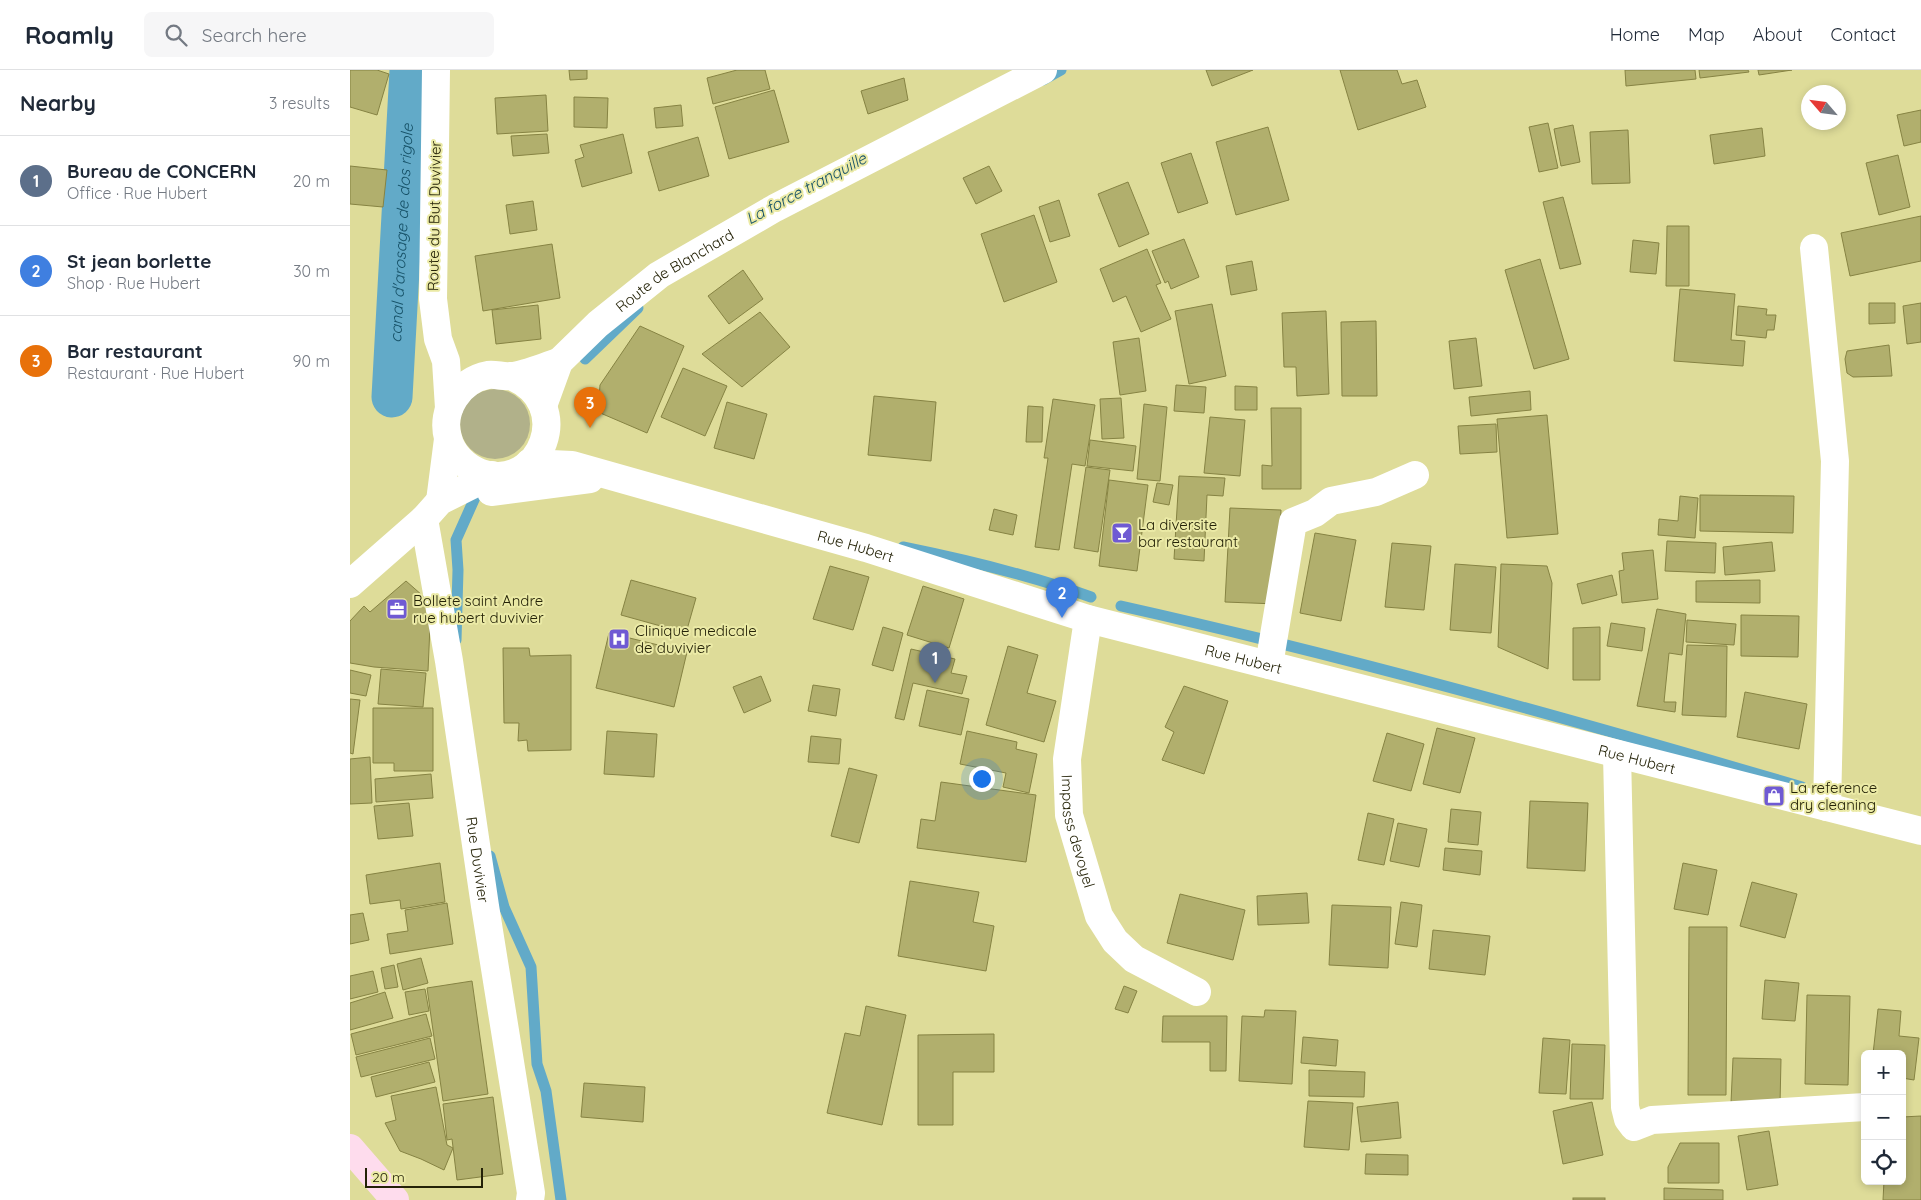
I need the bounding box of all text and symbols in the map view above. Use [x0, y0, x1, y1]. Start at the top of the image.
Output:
search box [144, 12, 494, 57]
text: Roamly [25, 20, 114, 50]
icon: search [162, 21, 190, 49]
text: Search here [202, 23, 307, 47]
text: Home [1610, 23, 1660, 46]
text: Map [1688, 23, 1725, 46]
text: About [1753, 23, 1803, 46]
text: Contact [1831, 23, 1896, 46]
north arrow [1801, 85, 1846, 130]
text: Nearby [20, 90, 96, 116]
text: 3 results [269, 93, 330, 113]
water label: canal d'arosage de dos rigole [385, 122, 417, 343]
street label: Route du But Duvivier [423, 140, 445, 291]
water label: La force tranquille [742, 147, 871, 228]
text: Bureau de CONCERN [67, 159, 257, 183]
text: 1 [33, 171, 39, 191]
text: 20 m [293, 171, 330, 191]
text: Office · Rue Hubert [67, 183, 207, 203]
street label: Route de Blanchard [611, 225, 737, 316]
text: St jean borlette [67, 249, 211, 273]
text: 2 [31, 261, 41, 281]
text: 30 m [293, 261, 330, 281]
text: Shop · Rue Hubert [67, 273, 200, 293]
text: Bar restaurant [67, 339, 203, 363]
text: 3 [32, 351, 40, 371]
text: 90 m [293, 351, 330, 371]
text: Restaurant · Rue Hubert [67, 363, 244, 383]
pin: 3 [574, 387, 606, 428]
place label: La diversite bar restaurant [1138, 515, 1238, 551]
bar icon: La diversite bar restaurant [1110, 521, 1134, 545]
street label: Rue Hubert [815, 525, 896, 566]
pin: 2 [1046, 577, 1078, 618]
place label: Bollete saint Andre rue hubert duvivier [413, 591, 544, 627]
office icon: Bollete saint Andre rue hubert duvivier [385, 597, 409, 621]
place label: Clinique medicale de duvivier [635, 621, 757, 657]
hospital icon: Clinique medicale de duvivier [607, 627, 631, 651]
street label: Rue Hubert [1203, 640, 1284, 677]
pin: 1 [919, 642, 951, 683]
street label: Rue Hubert [1596, 740, 1677, 778]
your location [969, 766, 995, 792]
street label: Impasss devoyel [1058, 774, 1100, 890]
place label: La reference dry cleaning [1790, 778, 1877, 814]
shop icon: La reference dry cleaning [1762, 784, 1786, 808]
street label: Rue Duvivier [462, 815, 494, 904]
map controls [1861, 1050, 1906, 1185]
button: + [1861, 1050, 1906, 1095]
button: − [1861, 1095, 1906, 1140]
button: locate [1861, 1140, 1906, 1185]
scale bar [365, 1165, 482, 1188]
text: 20 m [372, 1168, 405, 1186]

